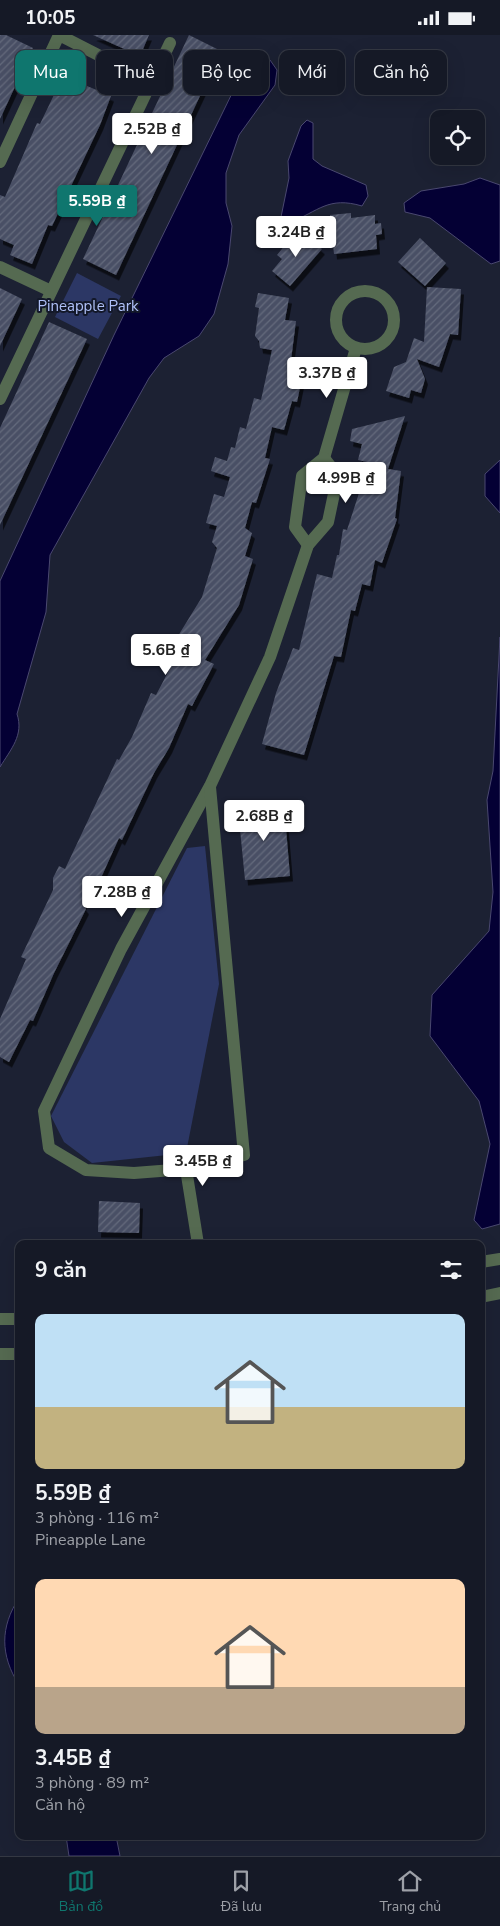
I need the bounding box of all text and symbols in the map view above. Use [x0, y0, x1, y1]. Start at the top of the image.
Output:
text: 10:05 [25, 5, 75, 31]
chip: Mua [15, 50, 86, 95]
chip: Thuê [96, 50, 173, 95]
chip: Bộ lọc [183, 50, 269, 95]
chip: Mới [279, 50, 345, 95]
chip: Căn hộ [355, 50, 447, 95]
map controls [430, 110, 485, 165]
button: locate [430, 110, 485, 165]
pin: 2.52B ₫ [106, 113, 198, 155]
text: 2.52B ₫ [123, 118, 181, 140]
pin: 5.59B ₫ [51, 185, 143, 227]
text: 5.59B ₫ [68, 190, 126, 212]
pin: 3.24B ₫ [250, 215, 342, 258]
text: 3.24B ₫ [267, 221, 325, 243]
park label: Pineapple Park [37, 296, 139, 316]
pin: 3.37B ₫ [281, 357, 373, 399]
text: 3.37B ₫ [298, 362, 356, 384]
pin: 4.99B ₫ [300, 461, 392, 504]
text: 4.99B ₫ [317, 467, 375, 489]
pin: 5.6B ₫ [125, 633, 207, 676]
text: 5.6B ₫ [142, 639, 190, 661]
pin: 2.68B ₫ [218, 799, 310, 842]
text: 2.68B ₫ [235, 805, 293, 827]
pin: 7.28B ₫ [76, 875, 168, 918]
text: 7.28B ₫ [93, 881, 151, 903]
pin: 3.45B ₫ [157, 1145, 249, 1187]
text: 3.45B ₫ [174, 1150, 232, 1172]
text: 9 căn [35, 1256, 87, 1284]
icon: filters [437, 1256, 465, 1284]
icon: home [205, 1347, 295, 1437]
text: 5.59B ₫ [35, 1479, 111, 1507]
text: 3 phòng · 116 m² [35, 1507, 159, 1529]
text: Pineapple Lane [35, 1529, 146, 1551]
icon: home [205, 1612, 295, 1702]
text: 3.45B ₫ [35, 1744, 111, 1772]
text: 3 phòng · 89 m² [35, 1772, 149, 1794]
text: Căn hộ [35, 1794, 85, 1816]
tab: Bản đồ [59, 1867, 103, 1916]
tab: Đã lưu [221, 1867, 262, 1916]
tab: Trang chủ [379, 1867, 441, 1916]

